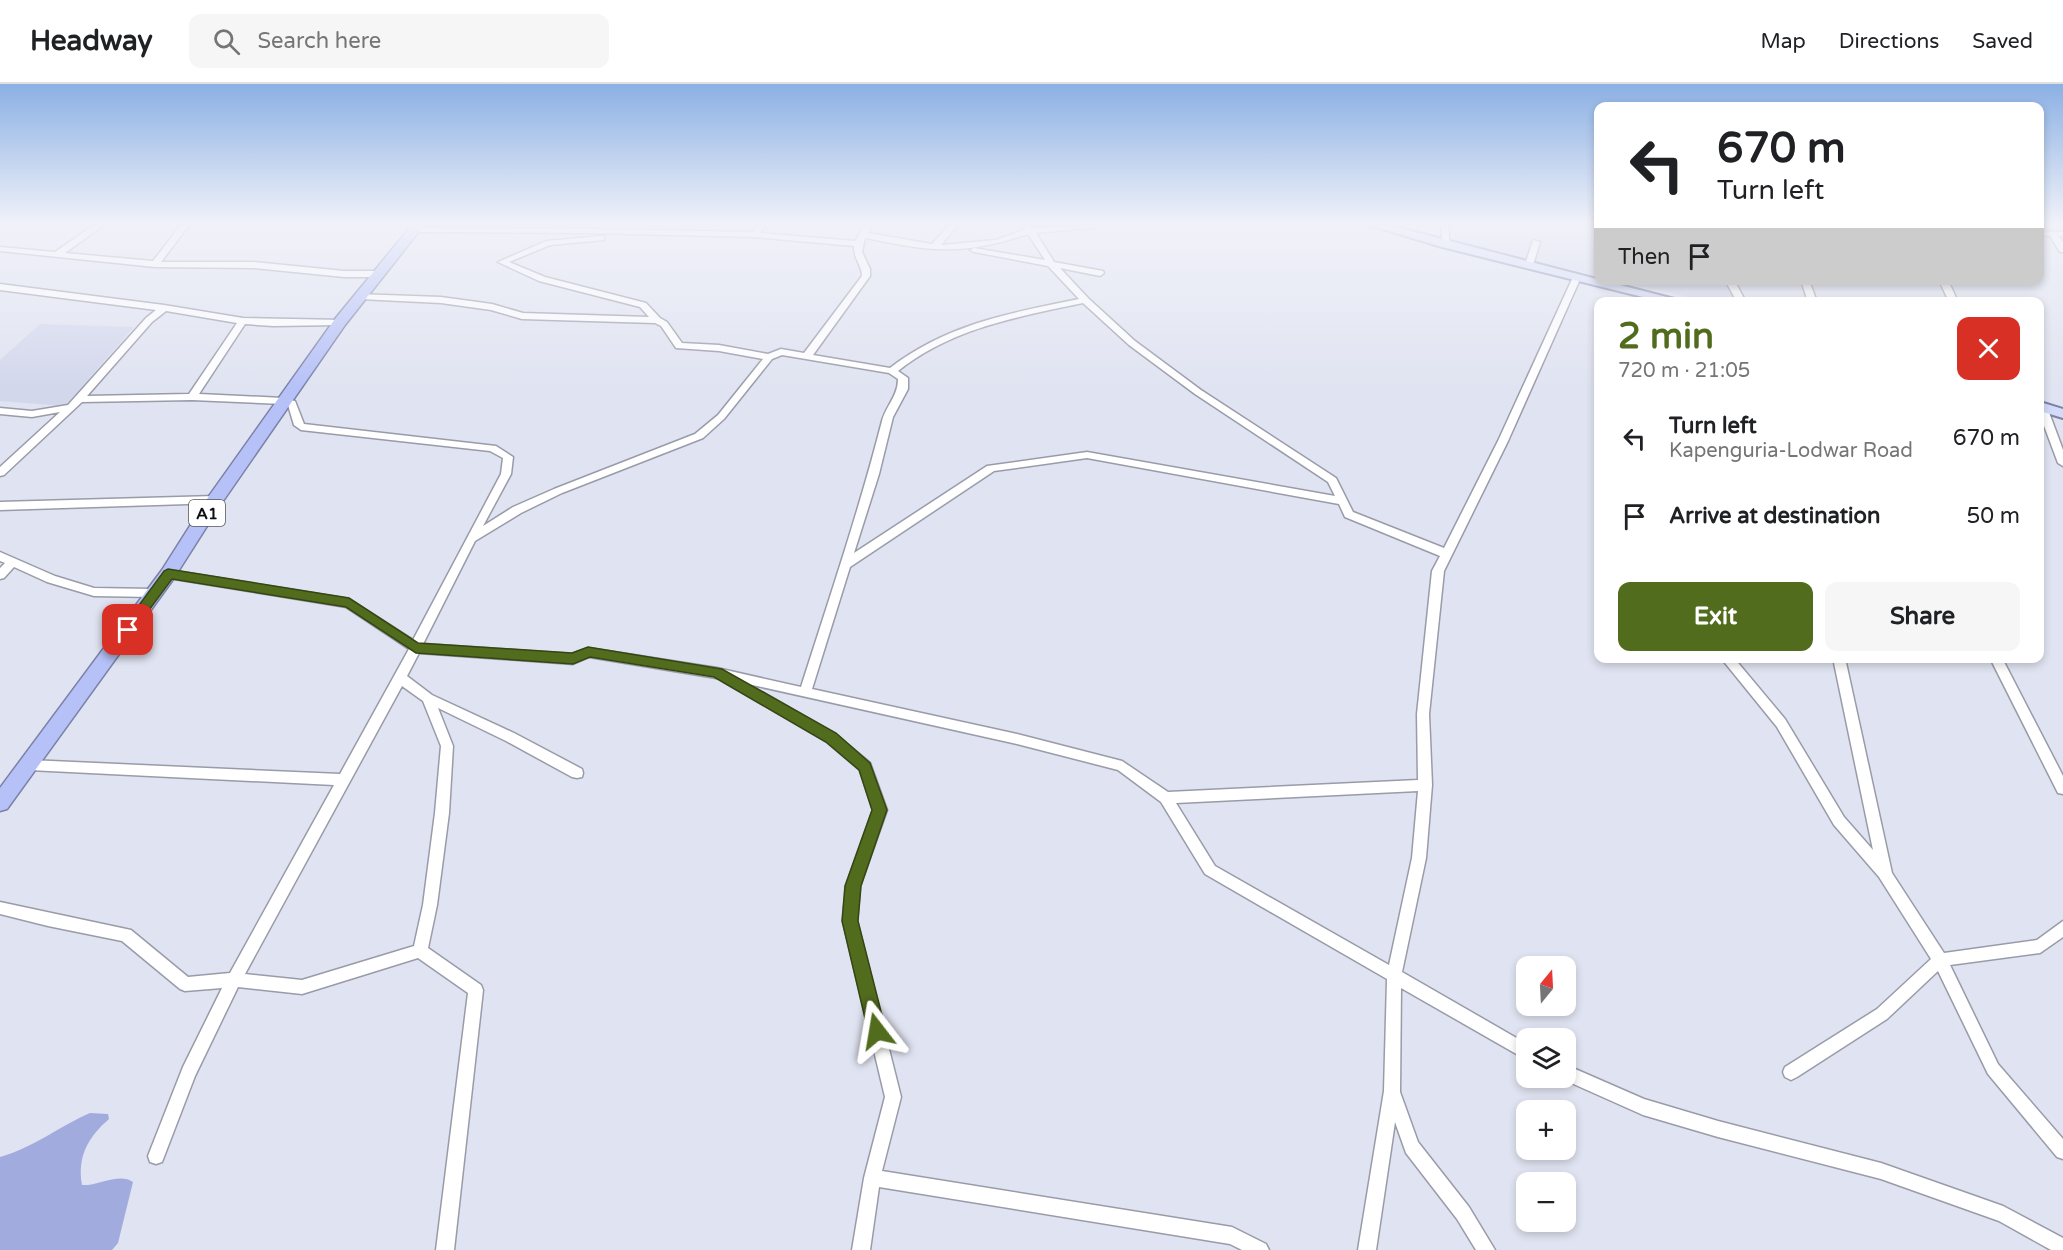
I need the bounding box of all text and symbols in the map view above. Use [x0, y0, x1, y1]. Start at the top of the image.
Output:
search box [189, 14, 609, 68]
text: Headway [30, 24, 153, 58]
icon: search [210, 25, 243, 58]
text: Search here [258, 28, 381, 54]
text: Map [1760, 29, 1806, 54]
text: Directions [1839, 29, 1939, 54]
text: Saved [1972, 29, 2033, 54]
text: 670 m [1717, 123, 1846, 174]
icon: left [1618, 126, 1696, 204]
text: Turn left [1717, 174, 1824, 207]
icon: arrive [1683, 240, 1716, 273]
text: Then [1618, 244, 1671, 270]
text: 2 min [1618, 315, 1714, 358]
button: close [1957, 317, 2020, 380]
text: 720 m · 21:05 [1618, 359, 1750, 383]
text: Turn left [1669, 413, 1757, 439]
icon: left [1618, 422, 1651, 455]
text: 670 m [1953, 425, 2020, 451]
text: Kapenguria-Lodwar Road [1669, 439, 1913, 463]
road number: A1 [189, 500, 225, 526]
icon: arrive [1618, 500, 1651, 533]
text: Arrive at destination [1669, 503, 1880, 529]
text: 50 m [1966, 503, 2020, 529]
button: Exit [1618, 582, 1813, 651]
button: Share [1825, 582, 2020, 651]
pin [102, 604, 153, 655]
icon: arrive [111, 613, 144, 646]
north arrow [1516, 956, 1576, 1016]
map controls [1516, 956, 1576, 1232]
position arrow [845, 999, 909, 1063]
button: layers [1516, 1028, 1576, 1088]
button: + [1516, 1100, 1576, 1160]
button: − [1516, 1172, 1576, 1232]

